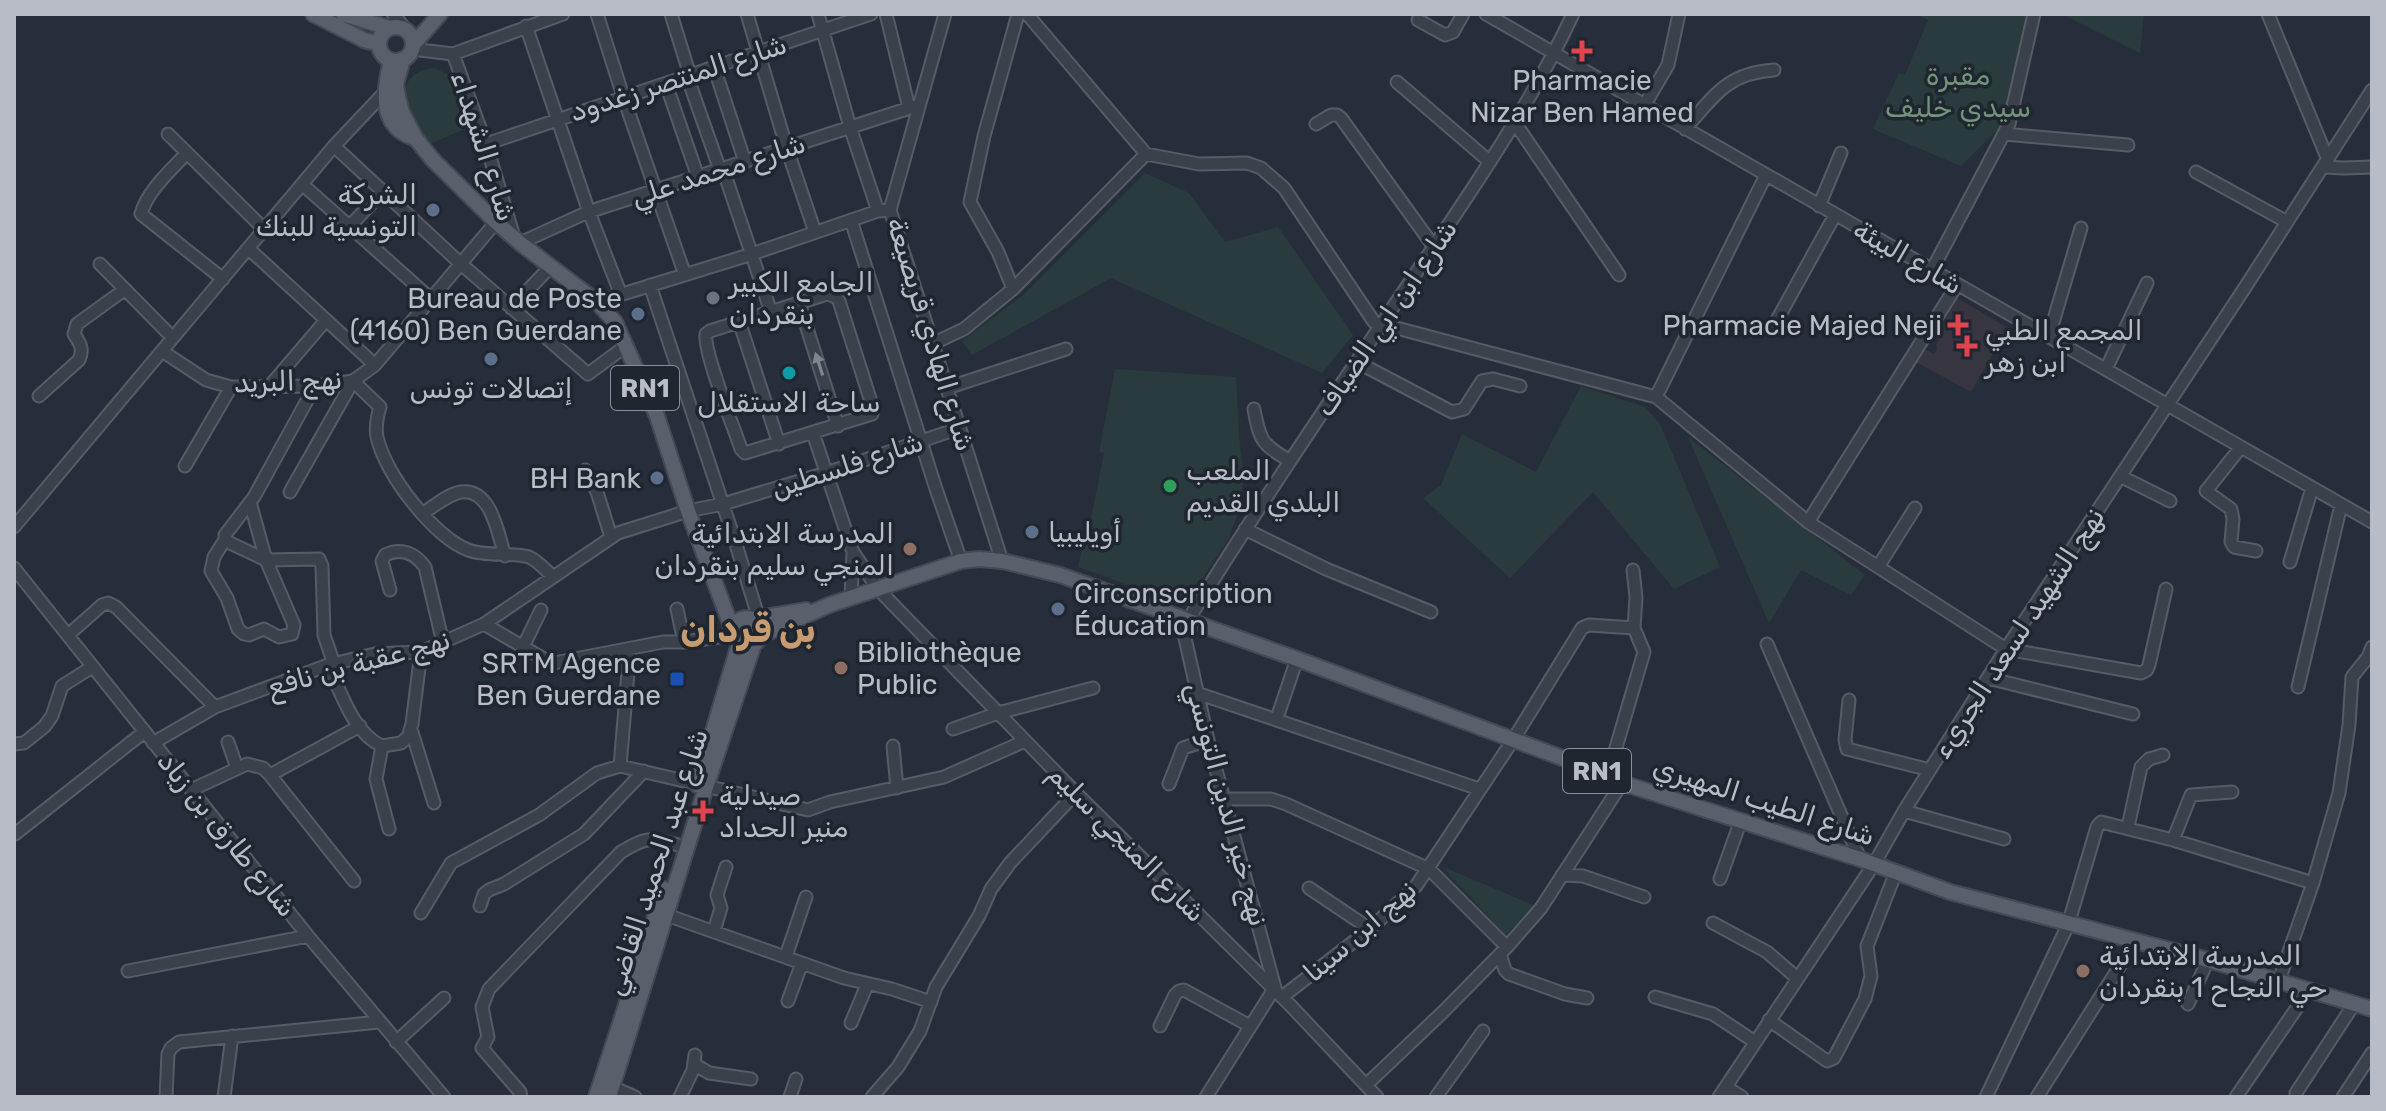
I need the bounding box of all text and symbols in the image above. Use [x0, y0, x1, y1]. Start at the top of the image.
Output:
street label: شارع المنتصر زغدود [565, 27, 792, 132]
marker: Pharmacie Nizar Ben Hamed [1573, 42, 1591, 60]
park label: مقبرة سيدي خليف [1885, 59, 2031, 127]
place label: Pharmacie Nizar Ben Hamed [1470, 64, 1694, 129]
street label: شارع الشهداء [441, 67, 524, 226]
street label: شارع محمد علي [627, 126, 811, 218]
place label: الشركة التونسية للبنك [256, 178, 417, 243]
marker: الشركة التونسية للبنك [424, 201, 442, 219]
street label: شارع الهادي قريصيعة [877, 213, 982, 456]
street label: شارع ابن ابي الضياف [1308, 213, 1468, 425]
street label: شارع البيئة [1846, 213, 1969, 304]
place label: الجامع الكبير بنقردان [727, 266, 874, 331]
place label: Bureau de Poste (4160) Ben Guerdane [350, 282, 622, 347]
marker: الجامع الكبير بنقردان [704, 289, 722, 307]
marker: Bureau de Poste (4160) Ben Guerdane [629, 305, 647, 323]
place label: Pharmacie Majed Neji [1662, 309, 1942, 342]
place label: المجمع الطبي ابن زهر [1983, 314, 2143, 379]
marker: Pharmacie Majed Neji [1949, 316, 1967, 334]
marker: المجمع الطبي ابن زهر [1956, 335, 1978, 357]
marker: إتصالات تونس [482, 350, 500, 368]
one-way arrow [812, 352, 825, 376]
street label: نهج البريد [233, 363, 343, 402]
marker: ساحة الاستقلال [780, 364, 798, 382]
road number: RN1 [611, 366, 679, 410]
place label: إتصالات تونس [409, 372, 573, 406]
place label: ساحة الاستقلال [697, 386, 881, 419]
street label: شارع فلسطين [767, 425, 928, 508]
place label: الملعب البلدي القديم [1186, 454, 1340, 522]
place label: BH Bank [530, 462, 642, 495]
marker: BH Bank [648, 469, 666, 487]
marker: الملعب البلدي القديم [1161, 477, 1179, 495]
street label: نهج الشهيد لسعد الجريء [1925, 501, 2114, 766]
place label: أويليبيا [1048, 516, 1121, 549]
place label: المدرسة الابتدائية المنجي سليم بنقردان [654, 517, 894, 587]
marker: أويليبيا [1023, 523, 1041, 541]
marker: المدرسة الابتدائية المنجي سليم بنقردان [901, 540, 919, 558]
place label: Circonscription Éducation [1074, 577, 1273, 642]
marker: Circonscription Éducation [1049, 600, 1067, 618]
district label: بن قردان [680, 608, 816, 651]
street label: نهج عقبة بن نافع [264, 623, 455, 706]
place label: Bibliothèque Public [857, 636, 1022, 701]
place label: SRTM Agence Ben Guerdane [476, 647, 661, 712]
marker: Bibliothèque Public [832, 659, 850, 677]
marker: SRTM Agence Ben Guerdane [668, 670, 686, 688]
street label: نهج خير الدين التونسي [1174, 678, 1275, 931]
street label: شارع عبد الحميد القاضي [597, 724, 720, 1001]
street label: شارع طارق بن زياد [148, 745, 304, 925]
road number: RN1 [1563, 749, 1631, 793]
street label: شارع الطيب المهيري [1648, 750, 1879, 855]
street label: شارع المنجي سليم [1038, 757, 1213, 932]
place label: صيدلية منير الحداد [719, 779, 848, 844]
marker: صيدلية منير الحداد [694, 802, 712, 820]
street label: نهج ابن سينا [1297, 873, 1425, 991]
place label: المدرسة الابتدائية حي النجاح 1 بنقردان [2099, 939, 2327, 1009]
marker: المدرسة الابتدائية حي النجاح 1 بنقردان [2074, 962, 2092, 980]

